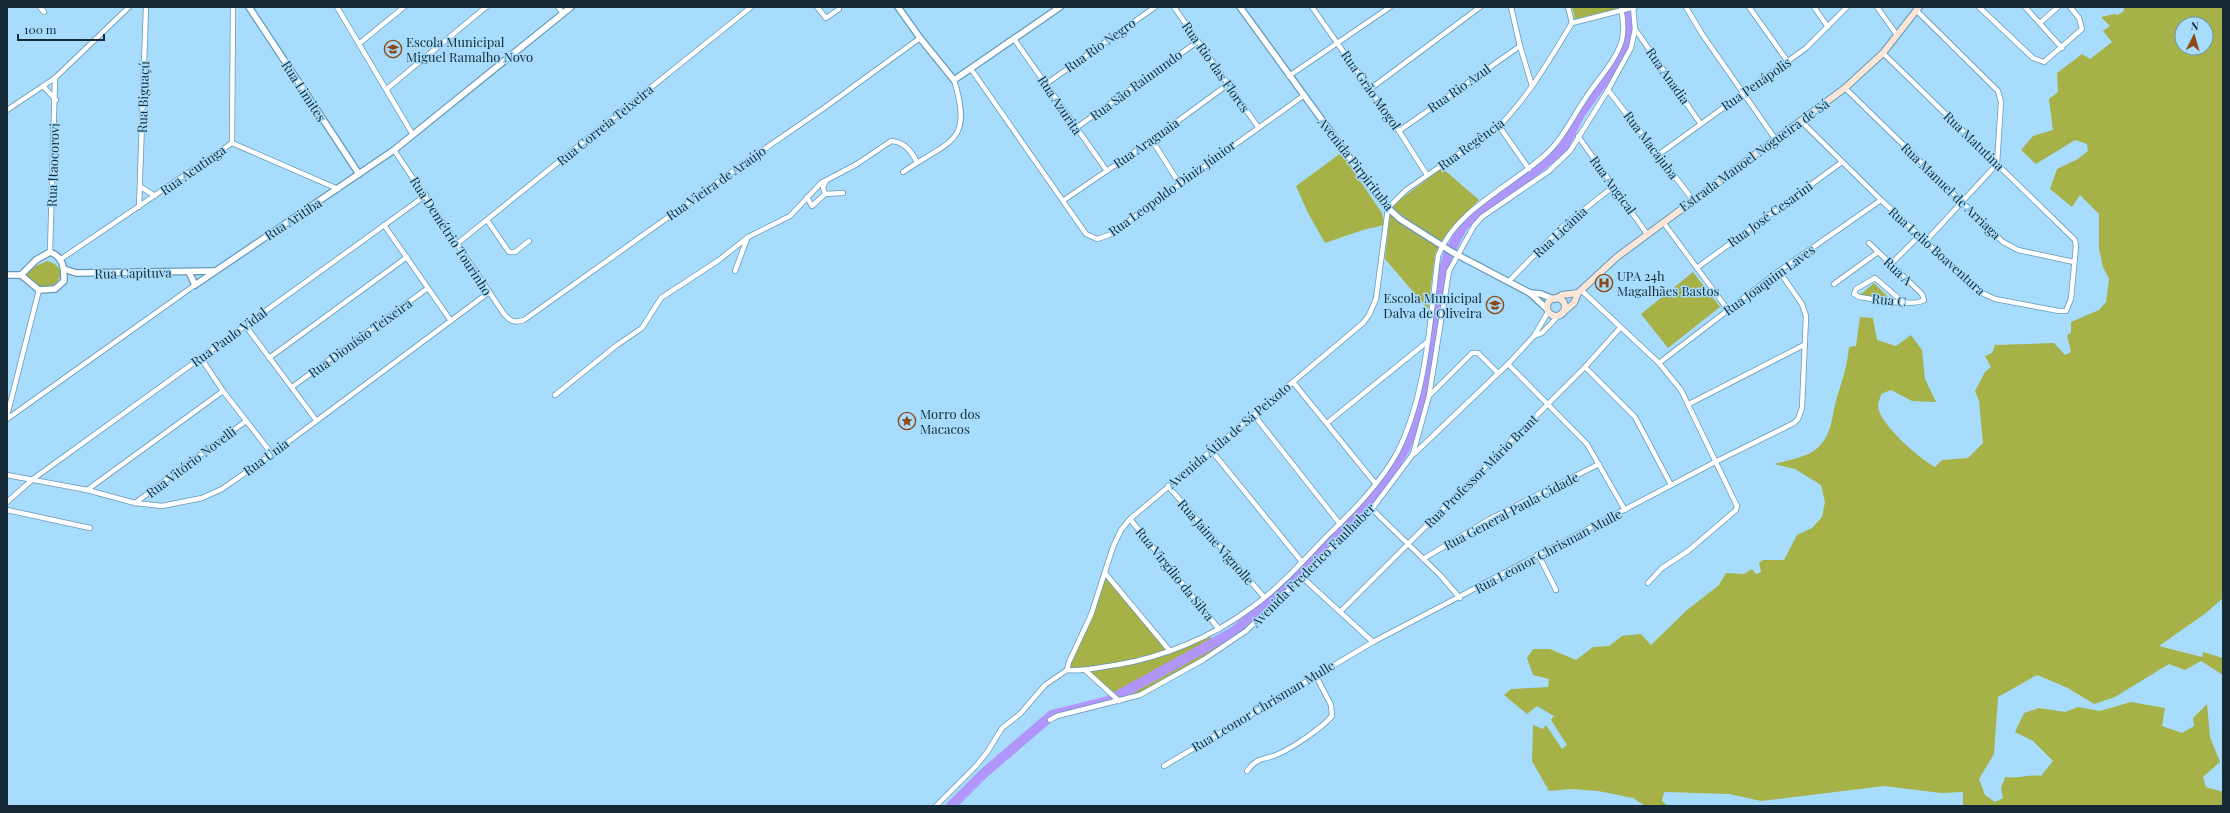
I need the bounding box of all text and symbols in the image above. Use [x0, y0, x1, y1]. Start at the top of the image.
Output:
street label: Rua Rio Negro [1061, 14, 1139, 75]
scale bar [18, 16, 104, 42]
north arrow [2174, 16, 2214, 56]
street label: Rua Rio das Flores [1179, 18, 1254, 116]
text: N [2190, 18, 2200, 33]
text: 100 m [24, 21, 57, 37]
place label: Escola Municipal Miguel Ramalho Novo [406, 33, 533, 65]
school or university icon: Escola Municipal Miguel Ramalho Novo [383, 39, 403, 59]
street label: Rua Anadia [1643, 44, 1694, 108]
street label: Rua São Raimundo [1086, 45, 1185, 124]
street label: Rua Grão Mogol [1338, 47, 1405, 133]
street label: Rua Penápolis [1717, 53, 1794, 114]
street label: Rua Limites [278, 57, 331, 125]
street label: Rua Rio Azul [1424, 59, 1494, 116]
street label: Rua Biguaçú [133, 60, 152, 133]
street label: Rua Azurita [1034, 72, 1087, 138]
street label: Rua Correia Teixeira [553, 80, 657, 169]
street label: Estrada Manoel Nogueira de Sá [1676, 94, 1832, 215]
street label: Rua Macajuba [1620, 107, 1683, 183]
street label: Rua Matutina [1940, 107, 2009, 174]
street label: Rua Araguaia [1109, 113, 1182, 172]
street label: Avenida Pirpirituba [1314, 113, 1398, 214]
street label: Rua Regência [1434, 113, 1508, 173]
street label: Rua Itaocorovi [43, 122, 62, 207]
street label: Rua Leopoldo Diniz Júnior [1105, 136, 1239, 240]
street label: Rua Manuel de Arriaga [1898, 139, 2005, 243]
street label: Rua Acutinga [157, 140, 229, 198]
street label: Rua Vieira de Araújo [663, 142, 769, 223]
street label: Rua Angical [1587, 152, 1640, 217]
street label: Rua Demétrio Tourinho [407, 173, 496, 298]
street label: Rua José Cesarini [1724, 177, 1816, 250]
street label: Rua Aritiba [261, 193, 325, 243]
street label: Rua Licânia [1529, 202, 1591, 261]
street label: Rua Lelio Boaventura [1885, 203, 1990, 299]
street label: Rua Joaquim Laves [1720, 240, 1818, 319]
street label: Rua A [1880, 253, 1917, 289]
street label: Rua Capituva [94, 263, 172, 282]
place label: UPA 24h Magalhães Bastos [1617, 267, 1720, 299]
hospital icon: UPA 24h Magalhães Bastos [1594, 273, 1614, 293]
place label: Escola Municipal Dalva de Oliveira [1383, 289, 1483, 321]
street label: Rua C [1871, 289, 1907, 310]
street label: Rua Dionísio Teixeira [304, 294, 415, 381]
school or university icon: Escola Municipal Dalva de Oliveira [1485, 295, 1505, 315]
street label: Rua Paulo Vidal [187, 303, 270, 370]
street label: Avenida Átila de Sá Peixoto [1163, 378, 1294, 492]
place label: Morro dos Macacos [920, 405, 981, 437]
street label: Rua Professor Mário Brant [1420, 410, 1541, 531]
place icon: Morro dos Macacos [897, 411, 917, 431]
street label: Rua Vitório Novelli [142, 422, 239, 501]
street label: Rua Unia [240, 434, 292, 479]
street label: Rua General Paula Cidade [1440, 468, 1582, 553]
street label: Rua Jaime Vignolle [1175, 495, 1258, 588]
street label: Avenida Frederico Faulhaber [1246, 499, 1378, 631]
street label: Rua Leonor Chrisman Mulle [1471, 504, 1625, 597]
street label: Rua Virgílio da Silva [1132, 523, 1219, 624]
street label: Rua Leonor Chrisman Mulle [1188, 656, 1338, 755]

